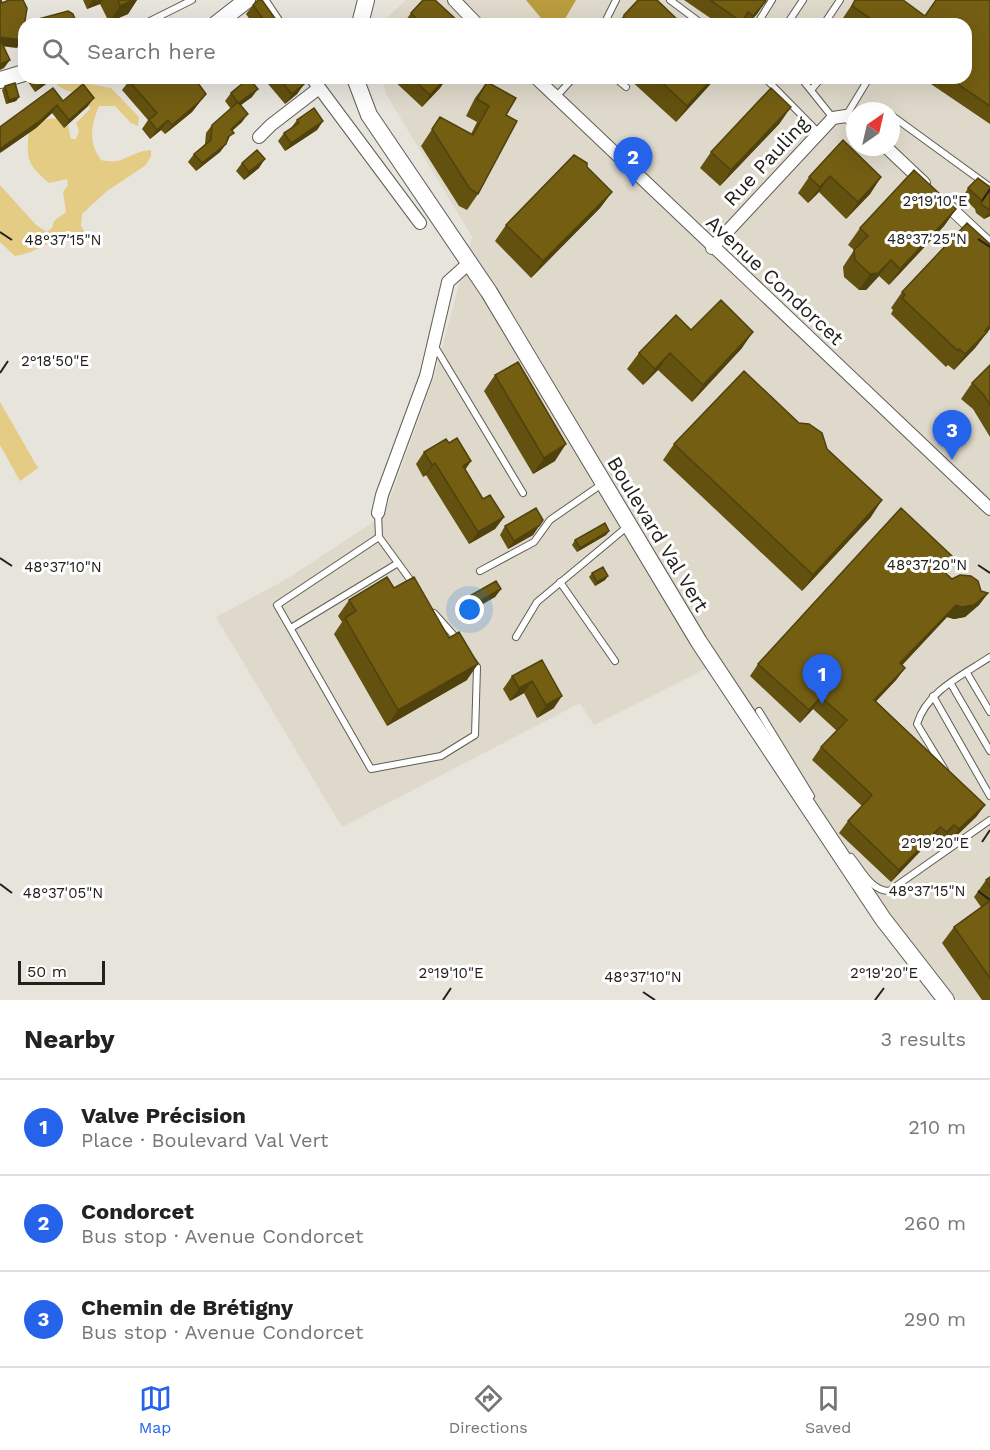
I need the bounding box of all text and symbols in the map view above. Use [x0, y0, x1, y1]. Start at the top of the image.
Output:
search box [18, 18, 972, 84]
icon: search [39, 35, 72, 68]
text: Search here [87, 39, 216, 64]
north arrow [846, 102, 900, 156]
street label: Rue Pauling [718, 111, 814, 211]
pin: 2 [614, 138, 652, 187]
text: 2°19'10"E [902, 192, 968, 210]
street label: Avenue Condorcet [701, 210, 849, 350]
text: 48°37'25"N [887, 230, 967, 248]
text: 48°37'15"N [24, 231, 102, 249]
text: 2°18'50"E [21, 352, 89, 370]
pin: 3 [932, 410, 972, 460]
street label: Boulevard Val Vert [602, 452, 714, 617]
text: 48°37'20"N [887, 556, 967, 574]
text: 48°37'10"N [24, 558, 102, 576]
your location [455, 595, 484, 624]
pin: 1 [802, 654, 842, 704]
text: 2°19'20"E [901, 834, 969, 852]
text: 48°37'15"N [888, 882, 966, 900]
text: 48°37'05"N [23, 884, 103, 902]
scale bar [18, 958, 105, 986]
text: 50 m [27, 962, 67, 981]
text: 2°19'10"E [418, 964, 484, 982]
text: 2°19'20"E [850, 964, 918, 982]
text: 48°37'10"N [604, 968, 682, 986]
text: Nearby [24, 1024, 115, 1054]
text: 3 results [881, 1027, 966, 1051]
text: Valve Précision [81, 1103, 246, 1128]
text: 1 [39, 1115, 48, 1139]
text: 210 m [908, 1115, 966, 1139]
text: Place · Boulevard Val Vert [81, 1128, 328, 1152]
text: Condorcet [81, 1199, 194, 1224]
text: 2 [38, 1211, 49, 1235]
text: 260 m [904, 1211, 966, 1235]
text: Bus stop · Avenue Condorcet [81, 1224, 363, 1248]
text: Chemin de Brétigny [81, 1295, 293, 1320]
text: 3 [38, 1307, 49, 1331]
text: 290 m [904, 1307, 966, 1331]
text: Bus stop · Avenue Condorcet [81, 1320, 363, 1344]
tab: Map [139, 1382, 172, 1437]
tab: Directions [449, 1382, 528, 1437]
tab: Saved [805, 1382, 851, 1437]

